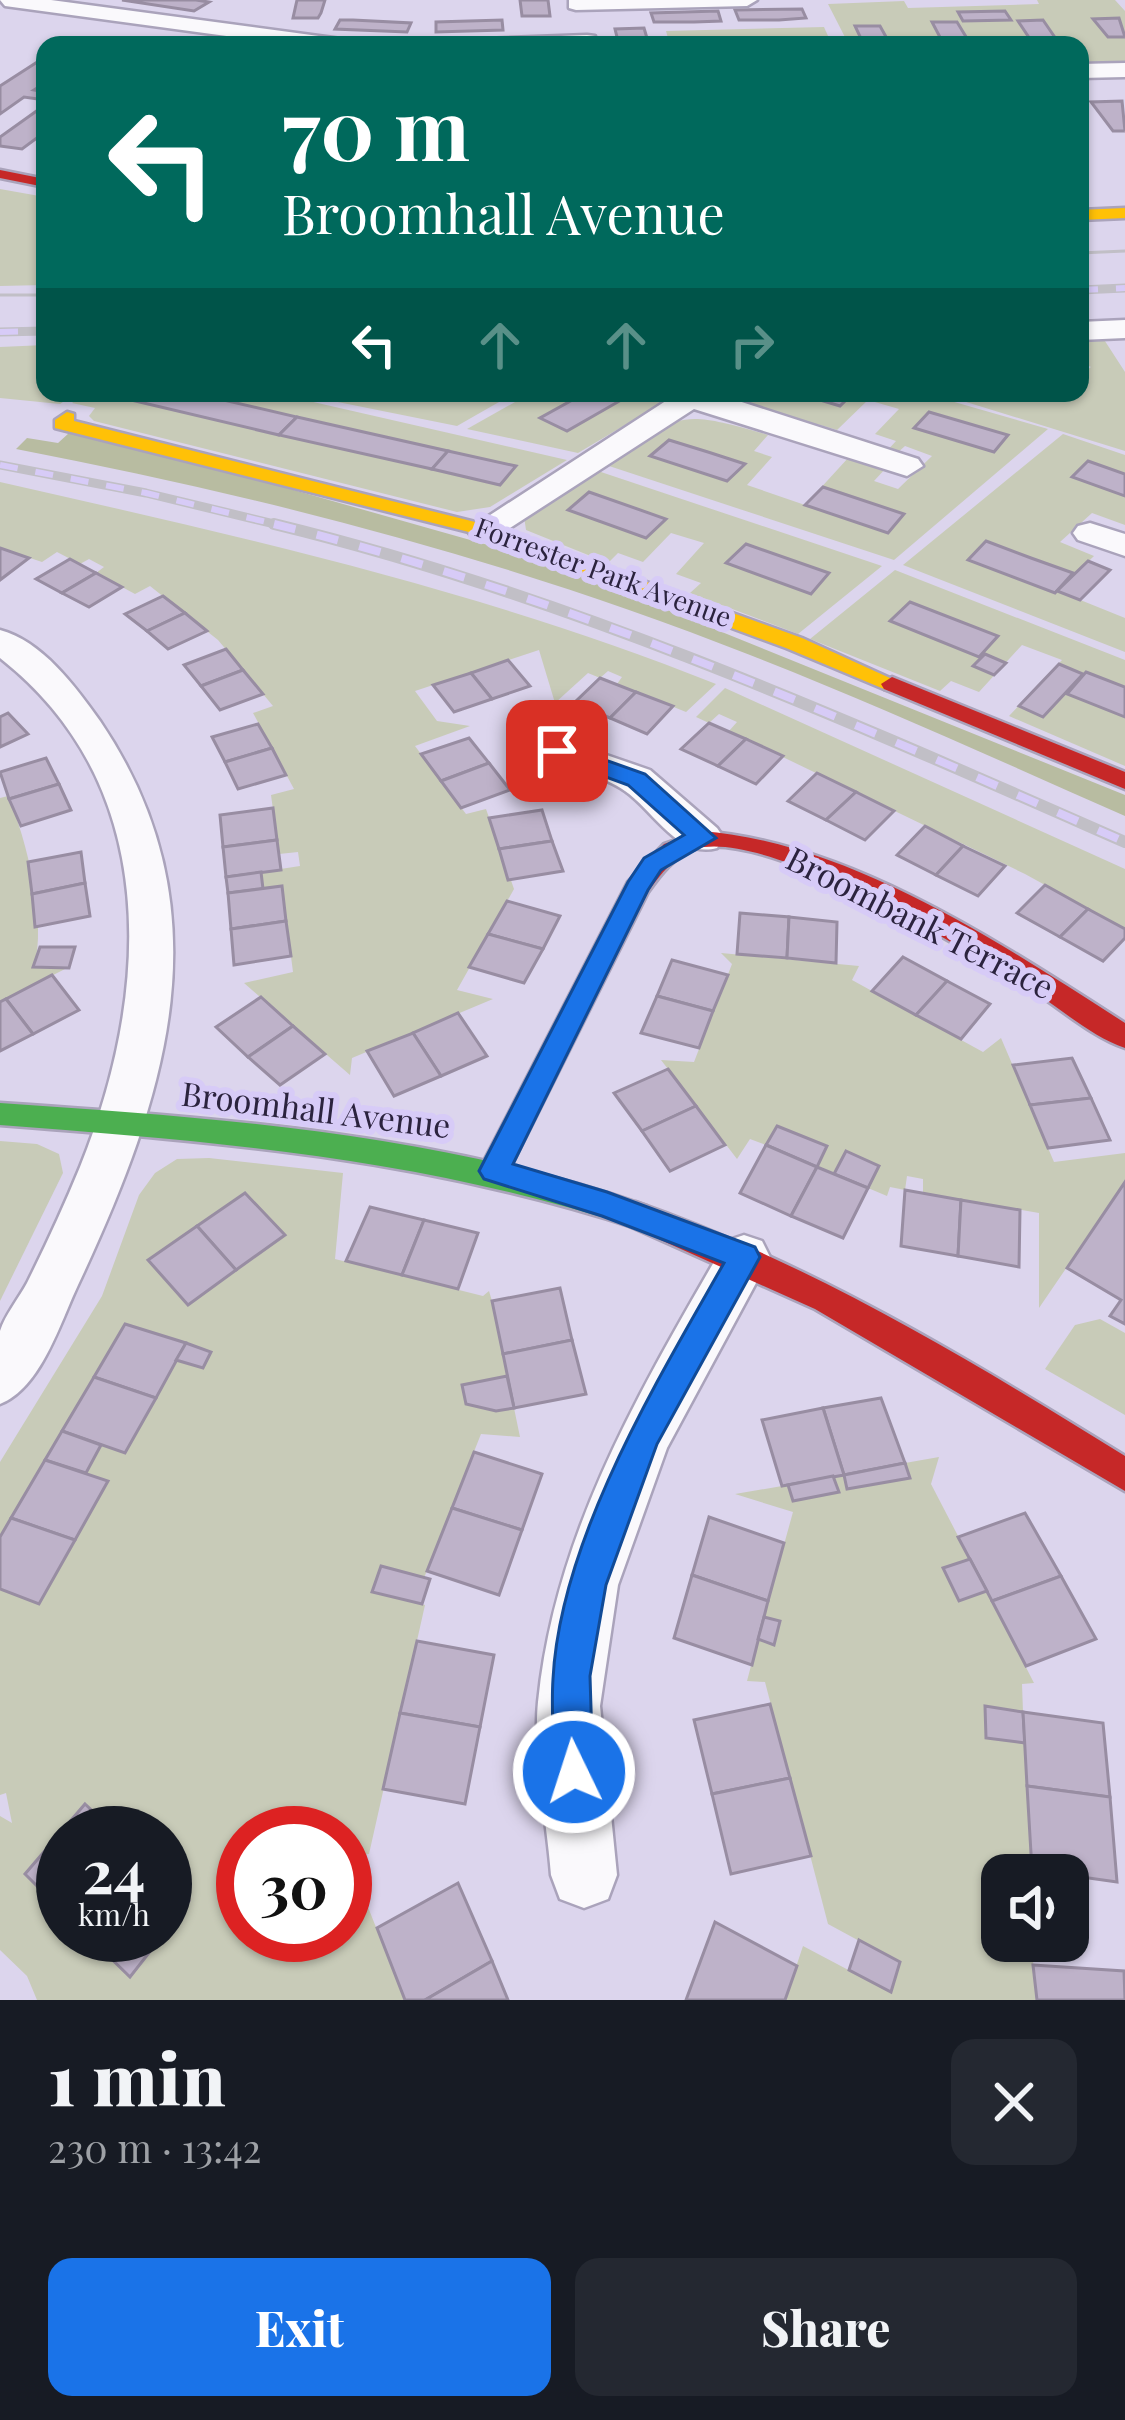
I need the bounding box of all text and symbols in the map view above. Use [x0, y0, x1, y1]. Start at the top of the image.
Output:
text: 70 m [282, 70, 470, 182]
icon: left [84, 84, 240, 240]
text: Broomhall Avenue [282, 177, 725, 249]
icon: left [341, 312, 407, 378]
icon: ahead [467, 312, 533, 378]
icon: ahead [593, 312, 659, 378]
icon: right [719, 312, 785, 378]
street label: Forrester Park Avenue [471, 508, 737, 634]
pin [506, 700, 608, 802]
icon: arrive [524, 718, 590, 784]
street label: Broombank Terrace [780, 835, 1062, 1008]
street label: Broomhall Avenue [179, 1070, 453, 1146]
position arrow [511, 1709, 637, 1835]
speed limit sign: 30 [216, 1806, 372, 1962]
text: 24 [82, 1829, 146, 1909]
map controls [981, 1854, 1089, 1962]
button: sound [981, 1854, 1089, 1962]
text: km/h [78, 1894, 150, 1934]
text: 1 min [48, 2028, 226, 2124]
button: close [951, 2039, 1077, 2165]
text: 230 m · 13:42 [48, 2121, 261, 2173]
button: Exit [48, 2258, 551, 2396]
button: Share [575, 2258, 1077, 2396]

